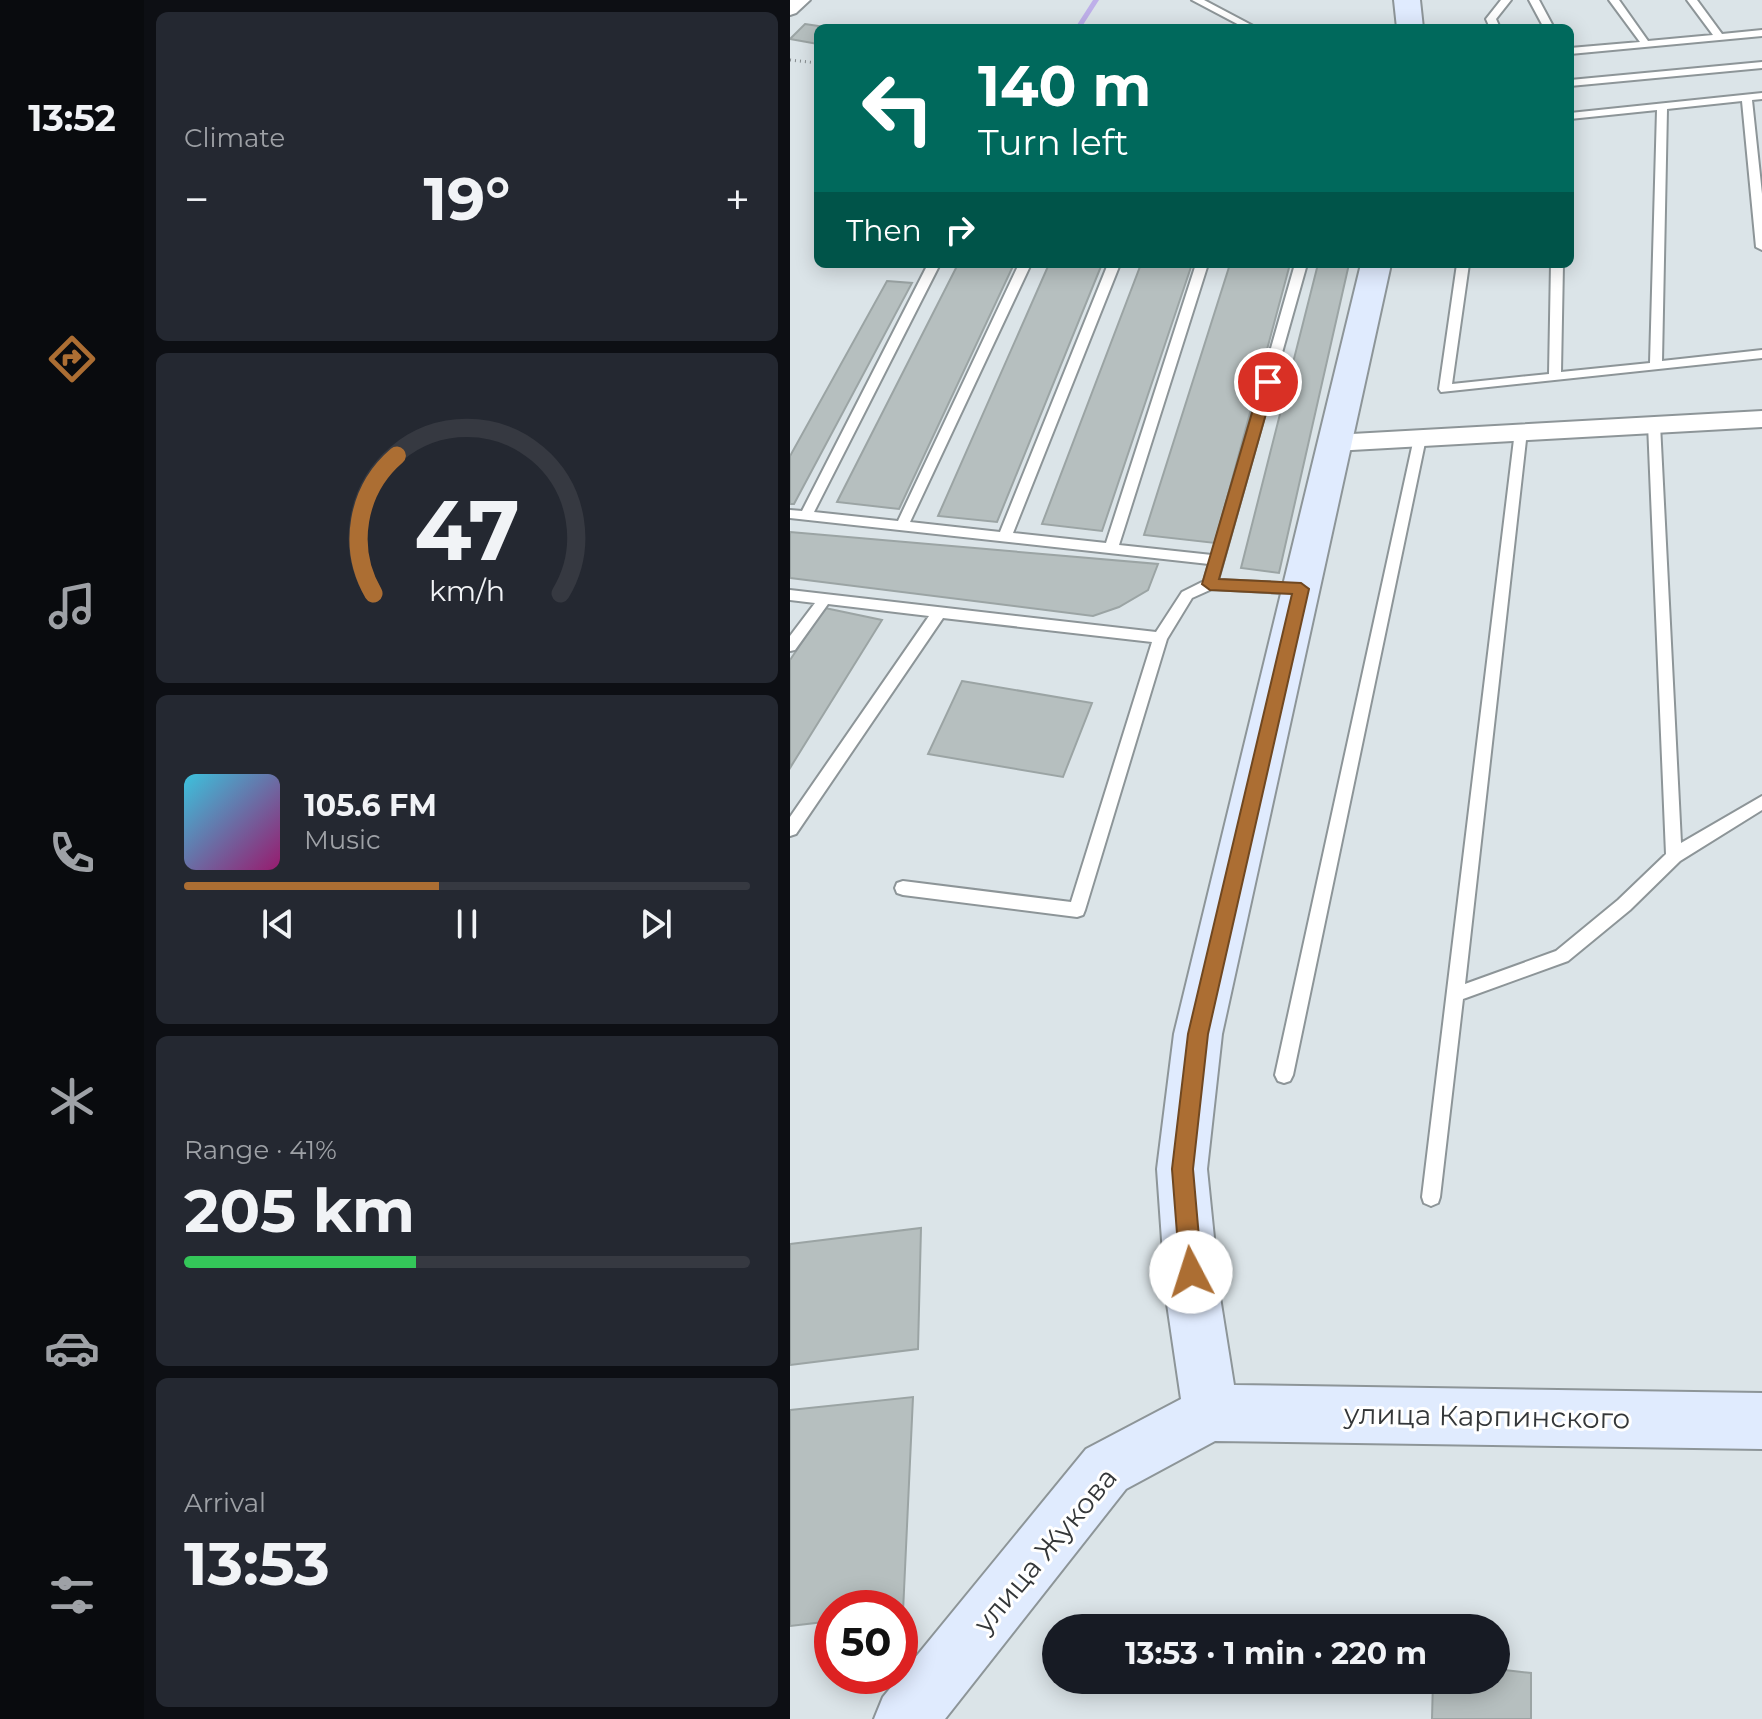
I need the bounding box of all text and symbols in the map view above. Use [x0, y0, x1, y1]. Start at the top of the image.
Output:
text: 140 m [978, 52, 1151, 120]
icon: left [846, 56, 950, 160]
text: 13:52 [28, 96, 116, 140]
text: Turn left [978, 120, 1129, 164]
text: Climate [184, 122, 285, 154]
text: 19° [424, 162, 510, 235]
text: − [184, 172, 209, 226]
text: + [725, 172, 750, 226]
icon: right [938, 208, 982, 252]
text: Then [846, 212, 922, 249]
icon: directions [44, 331, 100, 387]
pin [1234, 348, 1302, 416]
icon: arrive [1246, 360, 1290, 404]
text: 47 [414, 479, 520, 581]
text: km/h [429, 573, 505, 608]
icon: music [44, 578, 100, 634]
text: 105.6 FM [304, 787, 437, 824]
text: Music [304, 824, 381, 856]
icon: phone [44, 825, 100, 881]
icon: previous [256, 902, 300, 946]
icon: pause [445, 902, 489, 946]
icon: next [634, 902, 678, 946]
icon: climate [44, 1073, 100, 1129]
text: Range · 41% [184, 1134, 337, 1166]
text: 205 km [184, 1174, 415, 1247]
position arrow [1149, 1230, 1233, 1314]
icon: car [44, 1320, 100, 1376]
street label: улица Карпинского [1343, 1396, 1630, 1435]
street label: улица Жукова [965, 1461, 1124, 1640]
text: Arrival [184, 1487, 266, 1519]
text: 13:53 [184, 1527, 330, 1600]
icon: filters [44, 1567, 100, 1623]
speed limit sign: 50 [814, 1590, 918, 1694]
text: 13:53 · 1 min · 220 m [1125, 1635, 1427, 1672]

